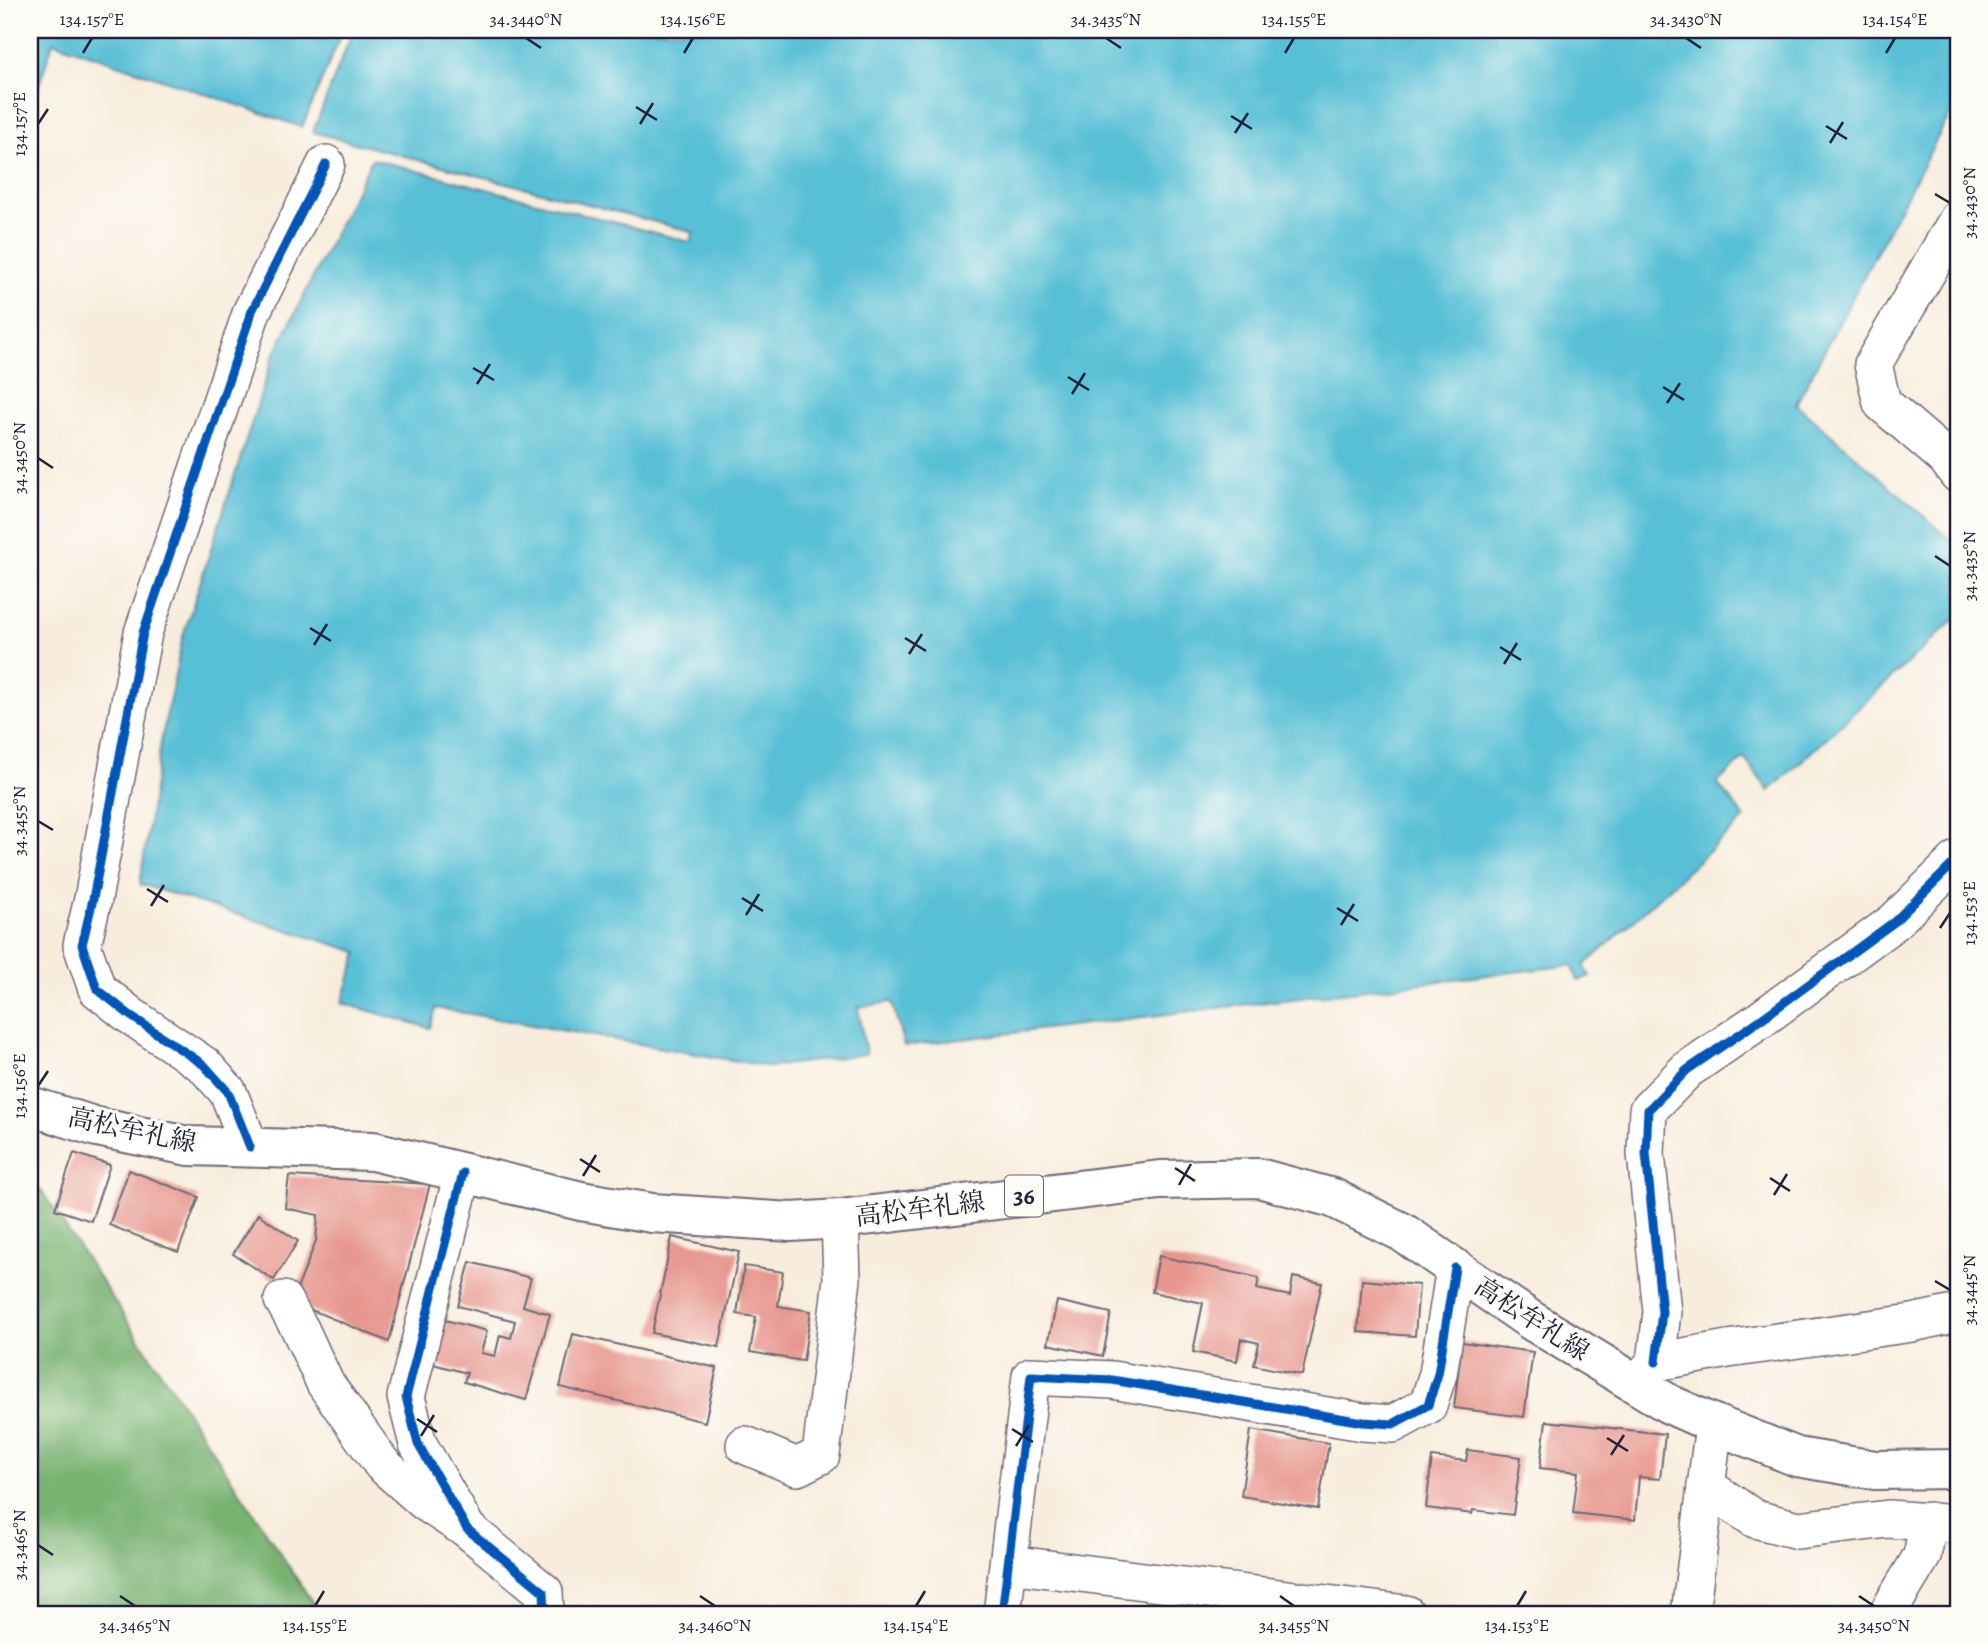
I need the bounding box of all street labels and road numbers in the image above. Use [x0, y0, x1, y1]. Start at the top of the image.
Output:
street label: 高松牟礼線 [65, 1099, 199, 1161]
road number: 36 [1005, 1176, 1043, 1216]
street label: 高松牟礼線 [853, 1184, 987, 1234]
street label: 高松牟礼線 [1468, 1269, 1596, 1369]

